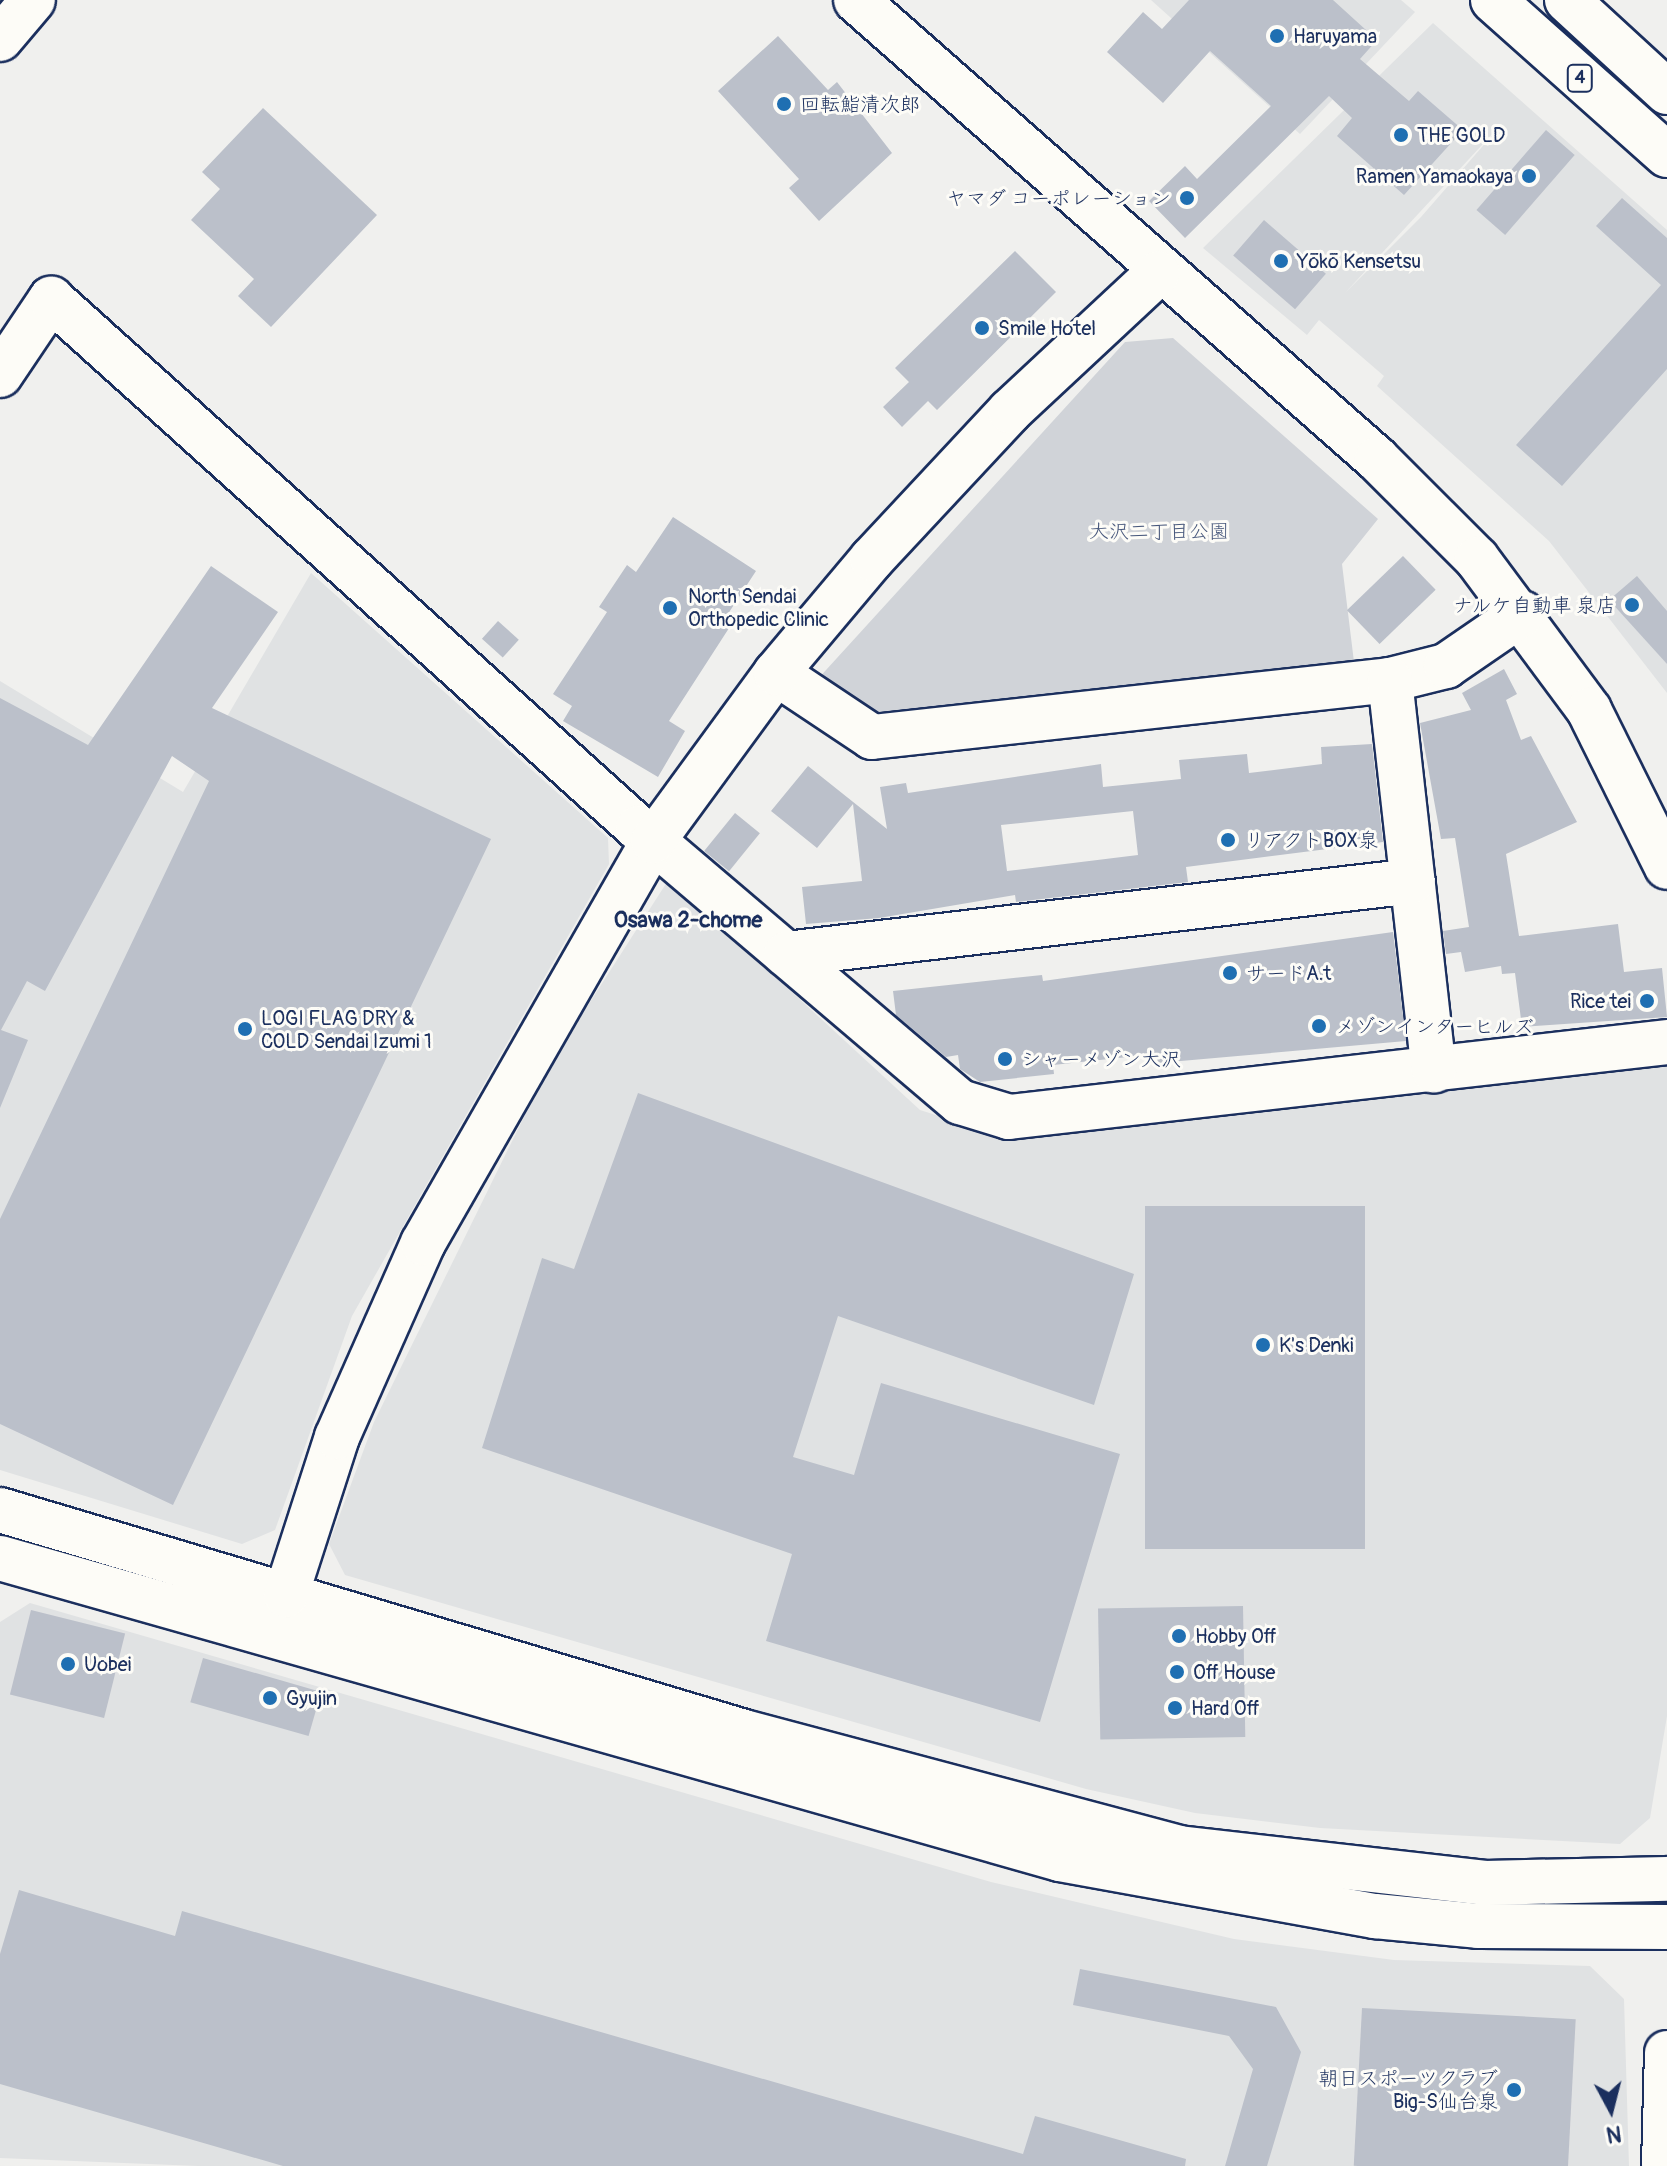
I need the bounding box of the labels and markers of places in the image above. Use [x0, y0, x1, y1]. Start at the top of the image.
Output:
place label: Haruyama [1293, 24, 1377, 48]
marker: Haruyama [1268, 27, 1286, 45]
place label: 回転鮨清次郎 [800, 92, 920, 116]
marker: 回転鮨清次郎 [775, 95, 793, 113]
place label: THE GOLD [1417, 123, 1505, 147]
marker: THE GOLD [1392, 126, 1410, 144]
place label: Ramen Yamaokaya [1356, 164, 1513, 188]
marker: Ramen Yamaokaya [1520, 167, 1538, 185]
place label: ヤマダ コーポレーション [946, 186, 1171, 210]
marker: ヤマダ コーポレーション [1178, 189, 1196, 207]
place label: Yōkō Kensetsu [1297, 249, 1421, 273]
marker: Yōkō Kensetsu [1272, 252, 1290, 270]
place label: Smile Hotel [998, 316, 1096, 340]
marker: Smile Hotel [973, 319, 991, 337]
place label: North Sendai Orthopedic Clinic [688, 584, 829, 631]
place label: ナルケ自動車 泉店 [1452, 593, 1616, 617]
marker: ナルケ自動車 泉店 [1623, 596, 1641, 614]
marker: North Sendai Orthopedic Clinic [659, 597, 681, 619]
place label: リアクトBOX泉 [1244, 828, 1379, 852]
marker: リアクトBOX泉 [1219, 831, 1237, 849]
place label: サードA.t [1246, 961, 1331, 985]
marker: サードA.t [1221, 964, 1239, 982]
place label: Rice tei [1570, 989, 1631, 1013]
marker: Rice tei [1638, 992, 1656, 1010]
place label: LOGI FLAG DRY & COLD Sendai Izumi 1 [261, 1006, 432, 1053]
place label: メゾンインターヒルズ [1335, 1014, 1535, 1038]
marker: メゾンインターヒルズ [1310, 1017, 1328, 1035]
marker: LOGI FLAG DRY & COLD Sendai Izumi 1 [236, 1020, 254, 1038]
place label: シャーメゾン大沢 [1021, 1047, 1181, 1071]
marker: シャーメゾン大沢 [996, 1050, 1014, 1068]
place label: K's Denki [1279, 1333, 1354, 1357]
marker: K's Denki [1254, 1336, 1272, 1354]
place label: Hobby Off [1195, 1624, 1277, 1648]
marker: Hobby Off [1170, 1627, 1188, 1645]
place label: Uobei [84, 1652, 131, 1676]
marker: Uobei [59, 1655, 77, 1673]
place label: Off House [1193, 1660, 1275, 1684]
marker: Off House [1168, 1663, 1186, 1681]
place label: Gyujin [286, 1686, 337, 1710]
marker: Gyujin [261, 1689, 279, 1707]
place label: Hard Off [1191, 1696, 1260, 1720]
marker: Hard Off [1166, 1699, 1184, 1717]
place label: 朝日スポーツクラブ Big-S仙台泉 [1318, 2066, 1498, 2113]
marker: 朝日スポーツクラブ Big-S仙台泉 [1505, 2081, 1523, 2099]

